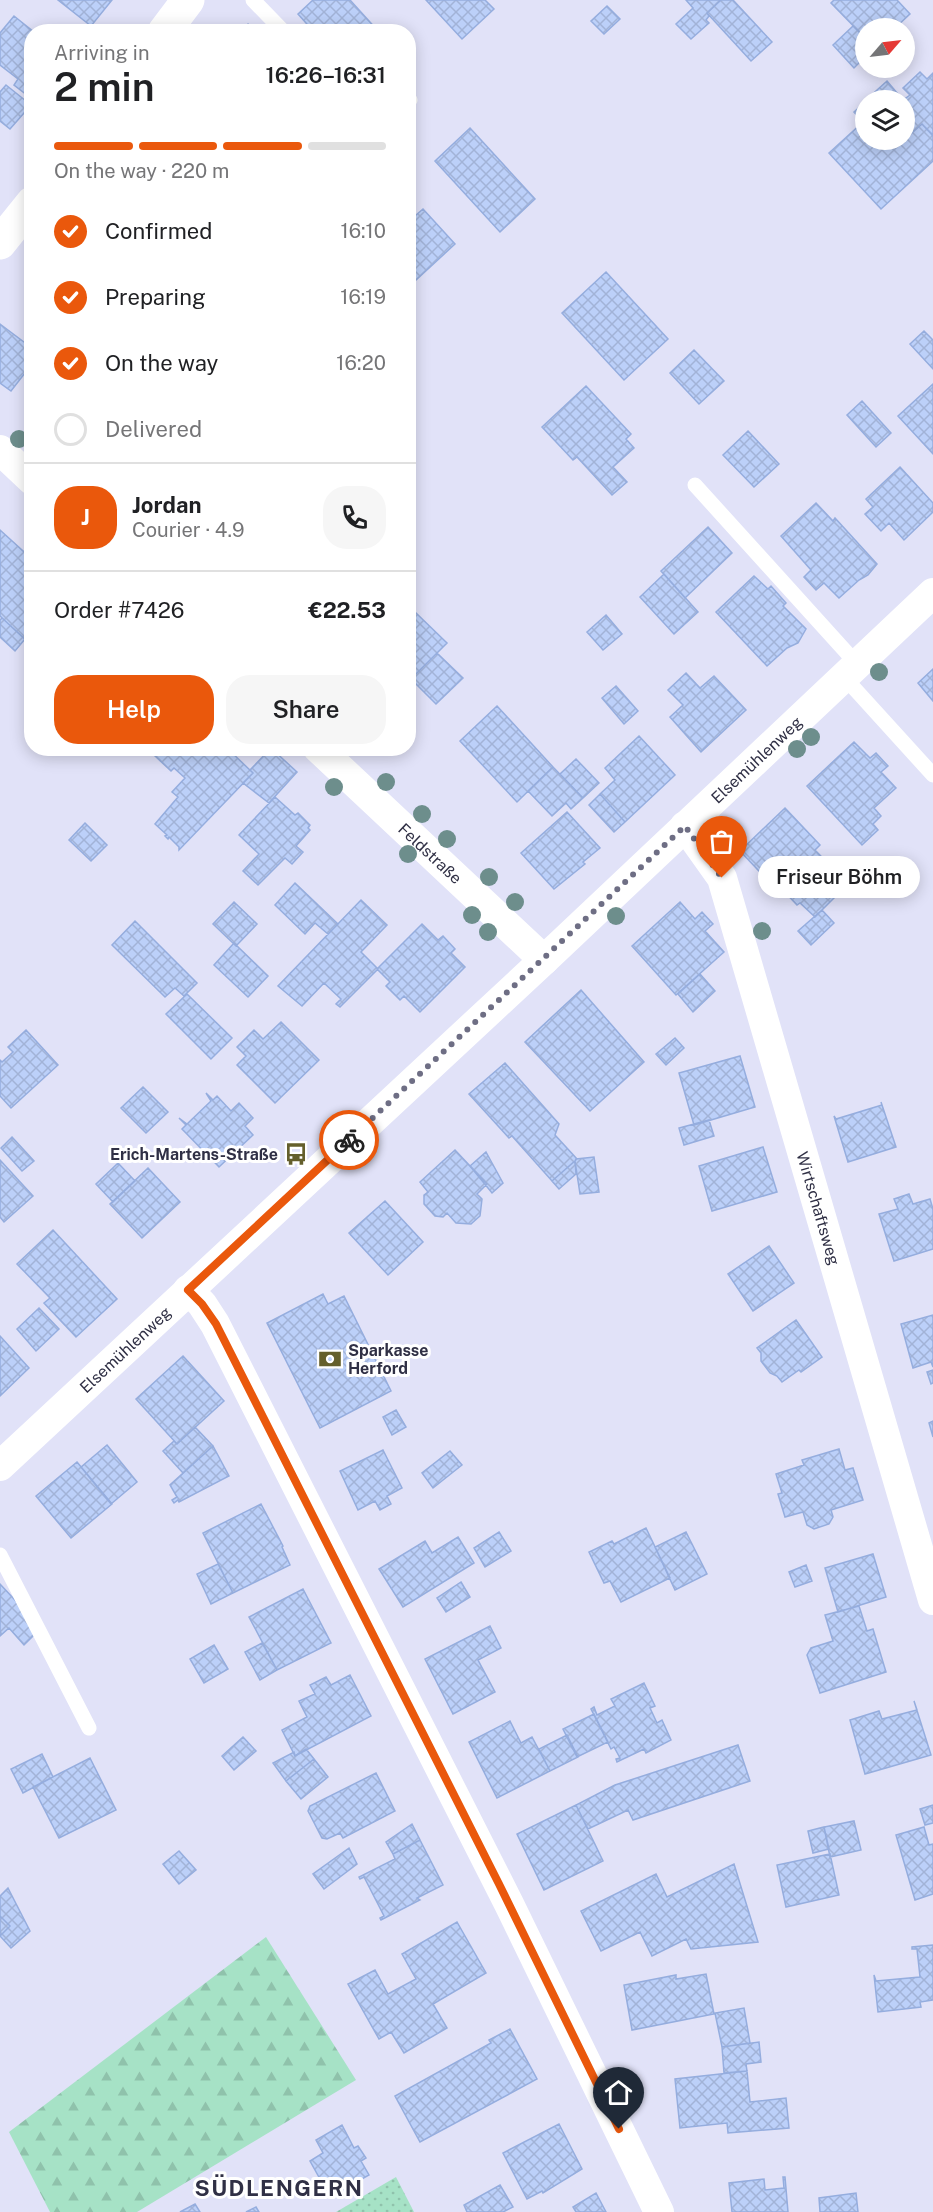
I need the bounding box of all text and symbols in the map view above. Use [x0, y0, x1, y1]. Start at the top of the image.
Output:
north arrow [855, 18, 915, 78]
map controls [855, 18, 915, 150]
text: Arriving in [54, 41, 149, 65]
text: 16:26–16:31 [266, 62, 386, 88]
text: 2 min [54, 64, 155, 110]
button: layers [855, 90, 915, 150]
text: On the way · 220 m [54, 159, 229, 183]
icon: check [54, 215, 87, 248]
text: Confirmed [105, 218, 212, 244]
text: 16:10 [341, 219, 386, 243]
icon: check [54, 281, 87, 314]
text: Preparing [105, 284, 206, 310]
text: 16:19 [340, 285, 386, 309]
icon: check [54, 347, 87, 380]
text: On the way [105, 350, 218, 376]
text: 16:20 [336, 351, 386, 375]
text: Delivered [105, 416, 202, 442]
button: phone [323, 486, 386, 549]
text: Jordan [132, 492, 201, 518]
text: J [81, 504, 90, 530]
text: Courier · 4.9 [132, 518, 244, 542]
text: Order #7426 [54, 597, 185, 623]
text: €22.53 [308, 597, 386, 623]
button: Help [54, 675, 214, 744]
button: Share [226, 675, 386, 744]
street label: Elsemühlenweg [707, 712, 806, 807]
pin [696, 816, 747, 878]
street label: Feldstraße [395, 819, 466, 888]
icon: bag [705, 825, 738, 858]
callout: Friseur Böhm [758, 857, 920, 899]
text: Friseur Böhm [776, 865, 902, 889]
courier [319, 1110, 379, 1170]
icon: bike [333, 1124, 366, 1157]
bus stop icon: Erich-Martens-Straße [283, 1141, 309, 1167]
place label: Erich-Martens-Straße [110, 1145, 278, 1164]
street label: Wirtschaftsweg [793, 1149, 844, 1267]
street label: Elsemühlenweg [76, 1302, 175, 1397]
place label: Sparkasse Herford [348, 1341, 428, 1378]
bank icon: Sparkasse Herford [317, 1346, 343, 1372]
pin [593, 2067, 644, 2129]
icon: home [602, 2076, 635, 2109]
district label: SÜDLENGERN [194, 2174, 364, 2201]

